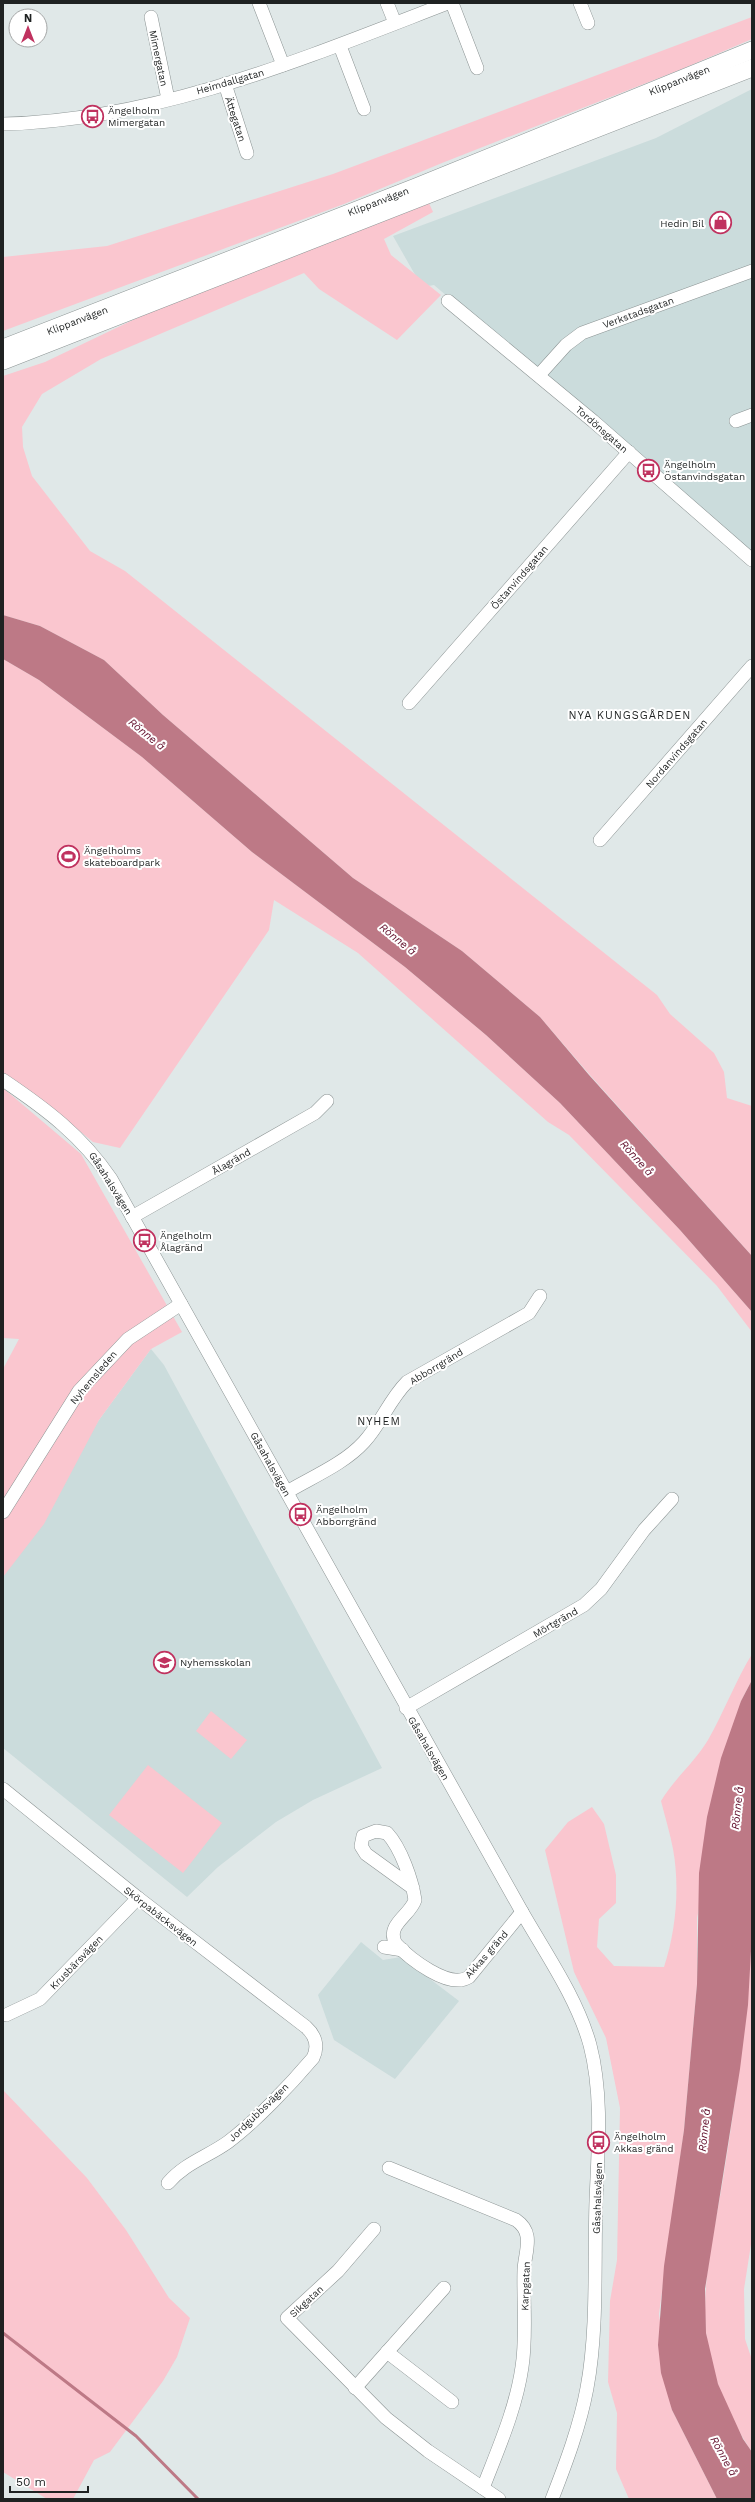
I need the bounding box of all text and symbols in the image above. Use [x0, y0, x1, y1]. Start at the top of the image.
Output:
north arrow [8, 8, 48, 48]
text: N [24, 12, 32, 25]
street label: Mimergatan [147, 29, 170, 87]
street label: Klippanvägen [647, 63, 711, 98]
street label: Heimdallgatan [195, 67, 265, 96]
street label: Ättegatan [223, 95, 248, 143]
bus stop icon: Ängelholm Mimergatan [79, 103, 105, 129]
place label: Ängelholm Mimergatan [108, 105, 165, 128]
street label: Klippanvägen [346, 185, 410, 218]
shop icon: Hedin Bil [707, 210, 733, 236]
place label: Hedin Bil [660, 218, 704, 229]
street label: Verkstadsgatan [601, 294, 675, 330]
street label: Klippanvägen [45, 304, 109, 337]
street label: Tordönsgatan [573, 404, 630, 455]
bus stop icon: Ängelholm Östanvindsgatan [636, 457, 662, 483]
place label: Ängelholm Östanvindsgatan [664, 459, 745, 482]
street label: Östanvindsgatan [489, 543, 550, 612]
district label: NYA KUNGSGÅRDEN [569, 709, 691, 722]
water label: Rönne å [126, 716, 168, 753]
street label: Nordanvindsgatan [643, 717, 709, 790]
sports icon: Ängelholms skateboardpark [55, 843, 81, 869]
place label: Ängelholms skateboardpark [84, 845, 160, 868]
water label: Rönne å [377, 921, 419, 958]
water label: Rönne å [617, 1138, 656, 1179]
street label: Ålagränd [210, 1146, 252, 1177]
street label: Gåsahalsvägen [87, 1150, 134, 1217]
bus stop icon: Ängelholm Ålagränd [132, 1228, 158, 1254]
place label: Ängelholm Ålagränd [160, 1230, 212, 1253]
street label: Abborrgränd [408, 1346, 465, 1387]
street label: Nyhemsleden [68, 1348, 119, 1406]
district label: NYHEM [357, 1415, 401, 1428]
street label: Gåsahalsvägen [248, 1430, 293, 1498]
bus stop icon: Ängelholm Abborrgränd [287, 1502, 313, 1528]
place label: Ängelholm Abborrgränd [316, 1504, 376, 1527]
street label: Mörtgränd [531, 1605, 580, 1640]
school or university icon: Nyhemsskolan [151, 1649, 177, 1675]
place label: Nyhemsskolan [180, 1657, 251, 1668]
street label: Gåsahalsvägen [406, 1714, 451, 1782]
water label: Rönne å [729, 1786, 746, 1830]
street label: Skörpabäcksvägen [122, 1884, 200, 1948]
street label: Akkas gränd [463, 1928, 510, 1980]
street label: Krusbärsvägen [48, 1933, 105, 1992]
street label: Jordgubbsvägen [226, 2081, 291, 2144]
water label: Rönne å [696, 2108, 713, 2152]
bus stop icon: Ängelholm Akkas gränd [585, 2129, 611, 2155]
place label: Ängelholm Akkas gränd [614, 2131, 674, 2154]
street label: Gåsahalsvägen [591, 2162, 604, 2234]
street label: Karpgatan [519, 2261, 532, 2311]
street label: Sikgatan [287, 2283, 325, 2320]
water label: Rönne å [707, 2434, 740, 2479]
scale bar [10, 2468, 88, 2494]
text: 50 m [16, 2475, 46, 2489]

